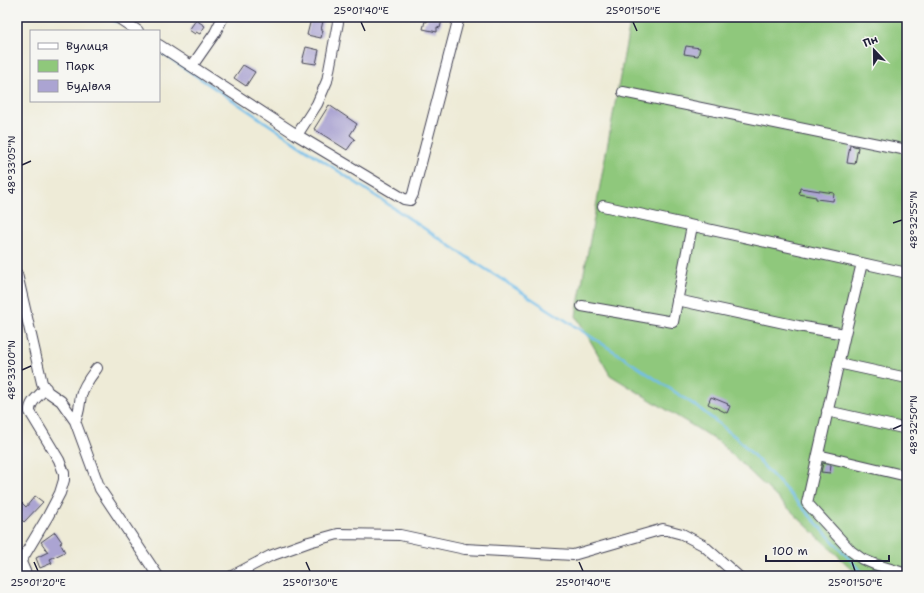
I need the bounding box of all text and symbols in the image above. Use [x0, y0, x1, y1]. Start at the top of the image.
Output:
text: 25°01'40"E [333, 4, 389, 17]
text: 25°01'50"E [606, 4, 661, 17]
legend [30, 30, 160, 102]
north arrow [854, 30, 894, 70]
text: Пн [861, 32, 880, 51]
text: Вулиця [66, 38, 108, 54]
text: Парк [66, 58, 95, 74]
text: Будівля [66, 78, 111, 94]
text: 48°33'05"N [5, 136, 18, 194]
text: 48°32'55"N [907, 191, 920, 249]
text: 48°33'00"N [5, 340, 18, 400]
text: 48°32'50"N [907, 395, 920, 455]
scale bar [766, 537, 889, 563]
text: 100 m [772, 543, 808, 559]
text: 25°01'20"E [10, 576, 66, 589]
text: 25°01'30"E [282, 576, 338, 589]
text: 25°01'40"E [555, 576, 611, 589]
text: 25°01'50"E [828, 576, 883, 589]

